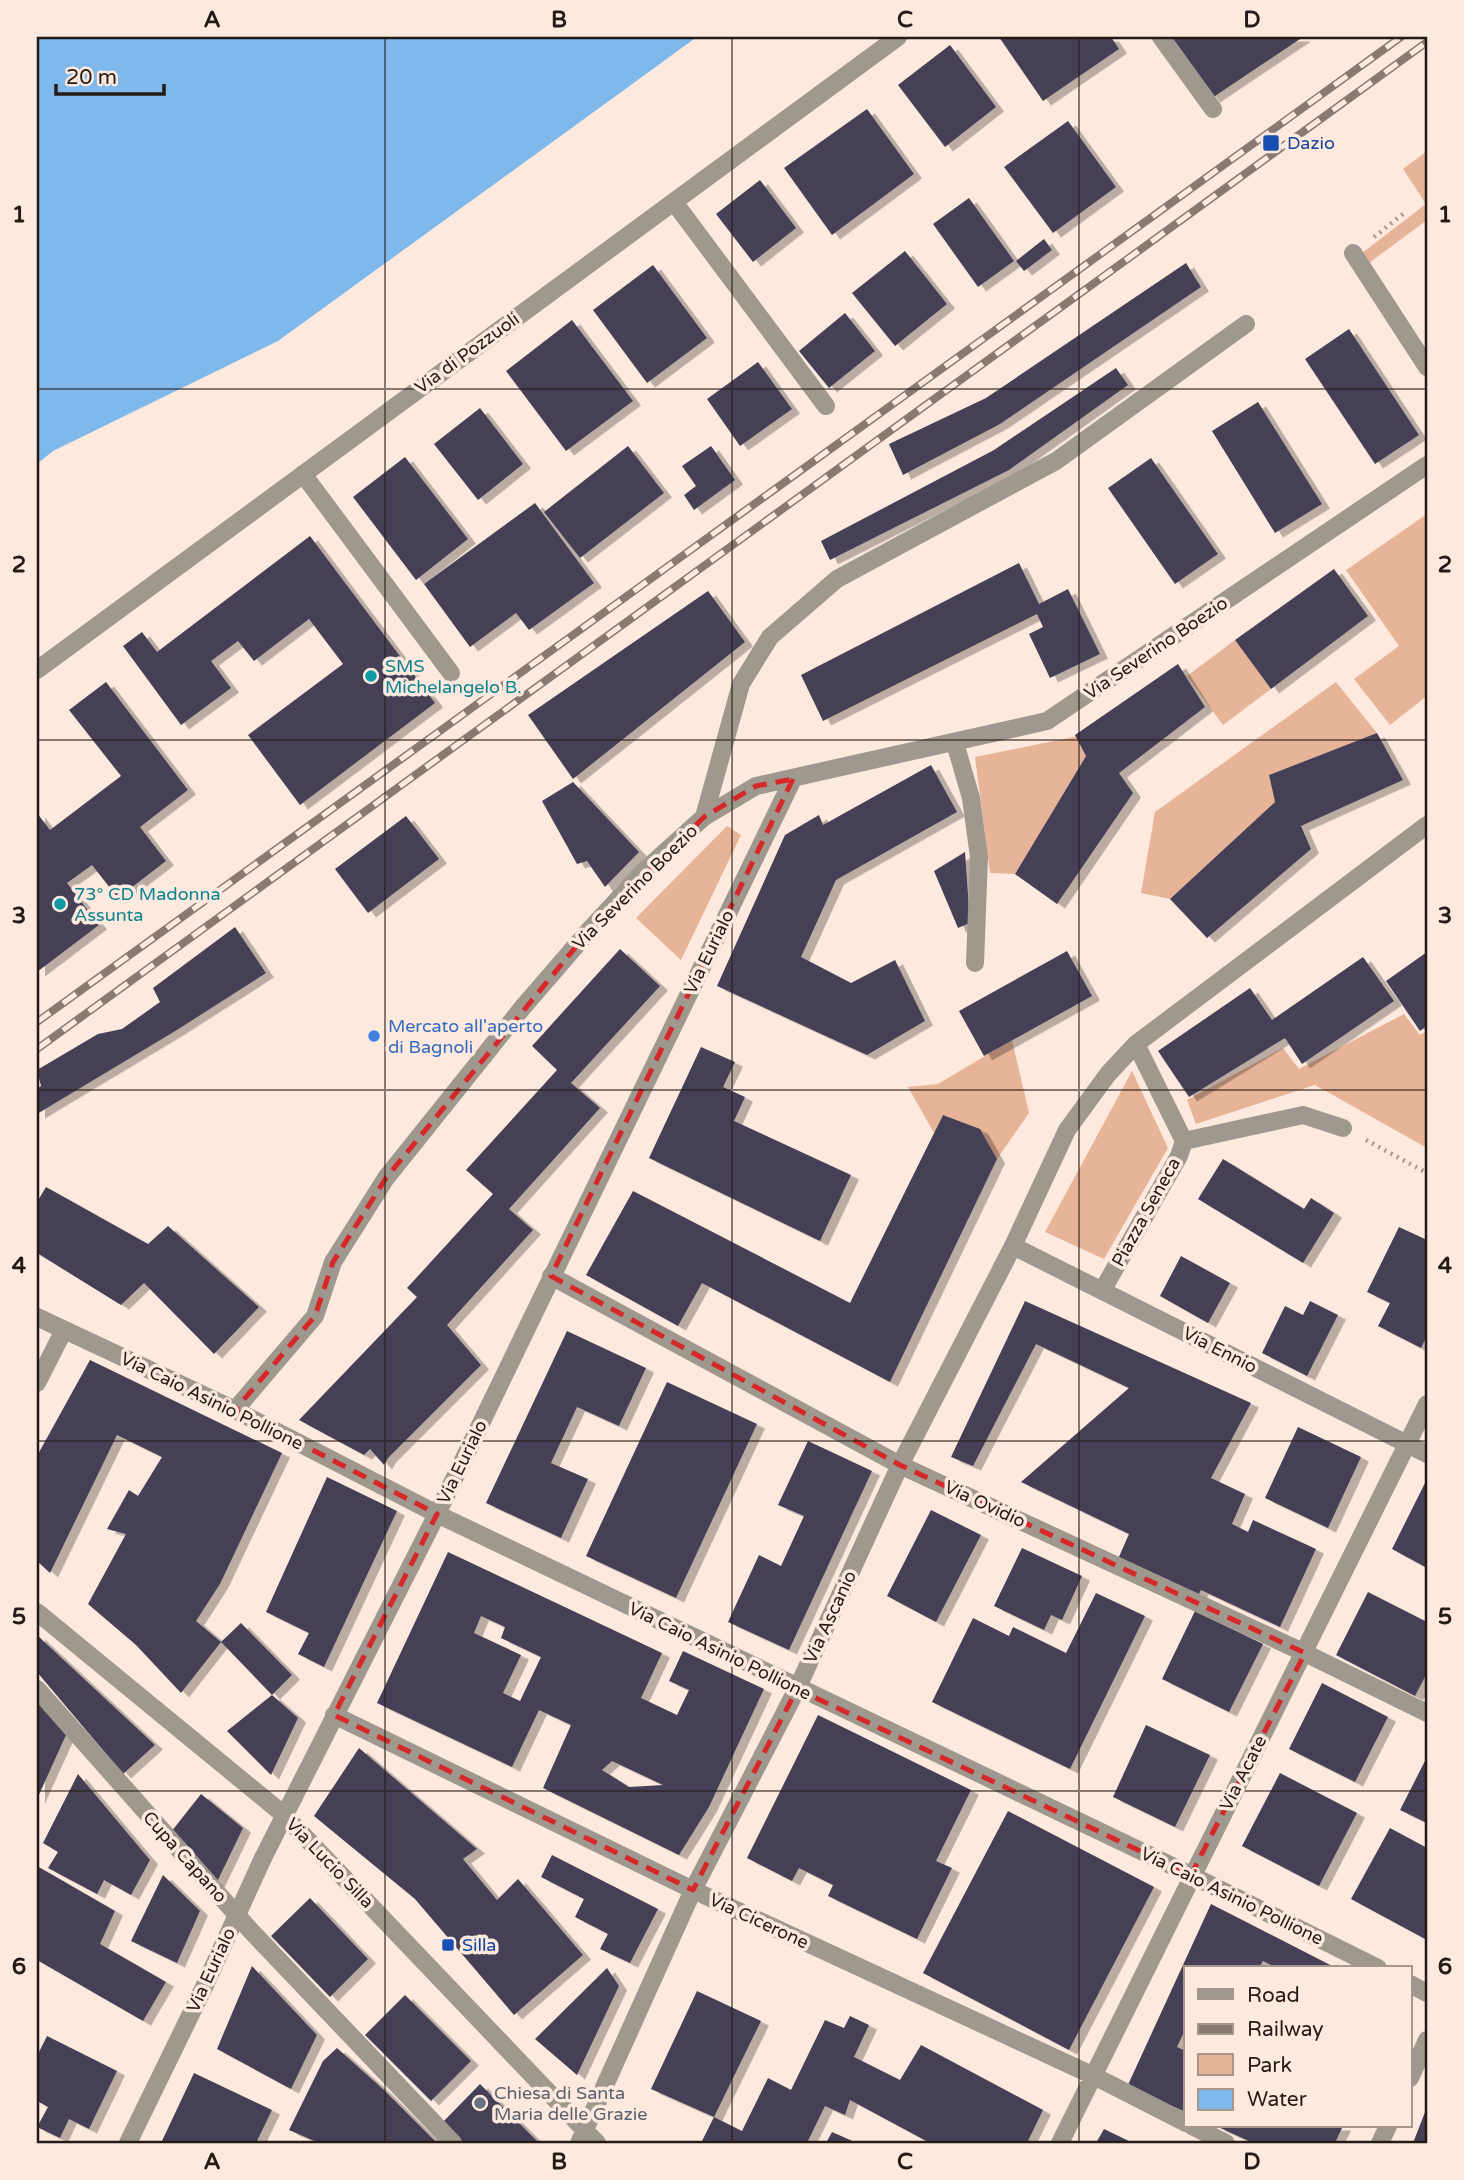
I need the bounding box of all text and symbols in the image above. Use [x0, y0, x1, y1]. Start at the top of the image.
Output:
text: A [203, 6, 221, 34]
text: B [551, 6, 567, 34]
text: C [897, 6, 913, 34]
text: D [1243, 6, 1261, 34]
scale bar [56, 52, 164, 96]
text: 20 m [66, 65, 117, 90]
place label: Dazio [1287, 132, 1335, 154]
marker: Dazio [1261, 133, 1281, 153]
text: 1 [12, 201, 26, 229]
text: 1 [1438, 201, 1452, 229]
street label: Via di Pozzuoli [410, 308, 524, 398]
text: 2 [12, 551, 26, 579]
text: 2 [1438, 551, 1452, 579]
street label: Via Severino Boezio [1080, 592, 1232, 704]
place label: SMS Michelangelo B. [385, 655, 522, 698]
marker: SMS Michelangelo B. [363, 668, 379, 684]
street label: Via Severino Boezio [568, 820, 702, 954]
place label: 73° CD Madonna Assunta [74, 883, 221, 926]
marker: 73° CD Madonna Assunta [52, 896, 68, 912]
text: 3 [12, 902, 26, 930]
text: 3 [1438, 902, 1452, 930]
street label: Via Eurialo [679, 906, 739, 998]
place label: Mercato all'aperto di Bagnoli [388, 1015, 543, 1058]
marker: Mercato all'aperto di Bagnoli [366, 1028, 382, 1044]
street label: Piazza Seneca [1107, 1154, 1185, 1270]
text: 4 [12, 1252, 27, 1280]
text: 4 [1438, 1252, 1453, 1280]
street label: Via Ennio [1179, 1322, 1261, 1378]
street label: Via Caio Asinio Pollione [117, 1347, 307, 1455]
street label: Via Eurialo [432, 1416, 492, 1508]
street label: Via Ovidio [941, 1476, 1029, 1532]
street label: Via Ascanio [799, 1567, 861, 1667]
street label: Via Caio Asinio Pollione [625, 1597, 815, 1705]
text: 5 [12, 1603, 26, 1631]
text: 5 [1438, 1603, 1452, 1631]
street label: Via Acate [1215, 1732, 1271, 1814]
street label: Cupa Capano [138, 1807, 232, 1907]
street label: Via Lucio Silla [281, 1813, 379, 1913]
street label: Via Caio Asinio Pollione [1137, 1842, 1327, 1950]
street label: Via Cicerone [706, 1888, 812, 1954]
street label: Via Eurialo [182, 1924, 240, 2016]
place label: Silla [462, 1934, 497, 1956]
marker: Silla [440, 1937, 456, 1953]
text: 6 [12, 1953, 26, 1981]
text: 6 [1438, 1953, 1452, 1981]
legend [1184, 1966, 1412, 2128]
text: Road [1247, 1983, 1300, 2008]
text: Railway [1247, 2017, 1324, 2042]
text: Park [1247, 2053, 1292, 2078]
place label: Chiesa di Santa Maria delle Grazie [494, 2082, 647, 2125]
text: Water [1247, 2087, 1307, 2112]
marker: Chiesa di Santa Maria delle Grazie [472, 2095, 488, 2111]
text: A [203, 2148, 221, 2176]
text: B [551, 2148, 567, 2176]
text: C [897, 2148, 913, 2176]
text: D [1243, 2148, 1261, 2176]

